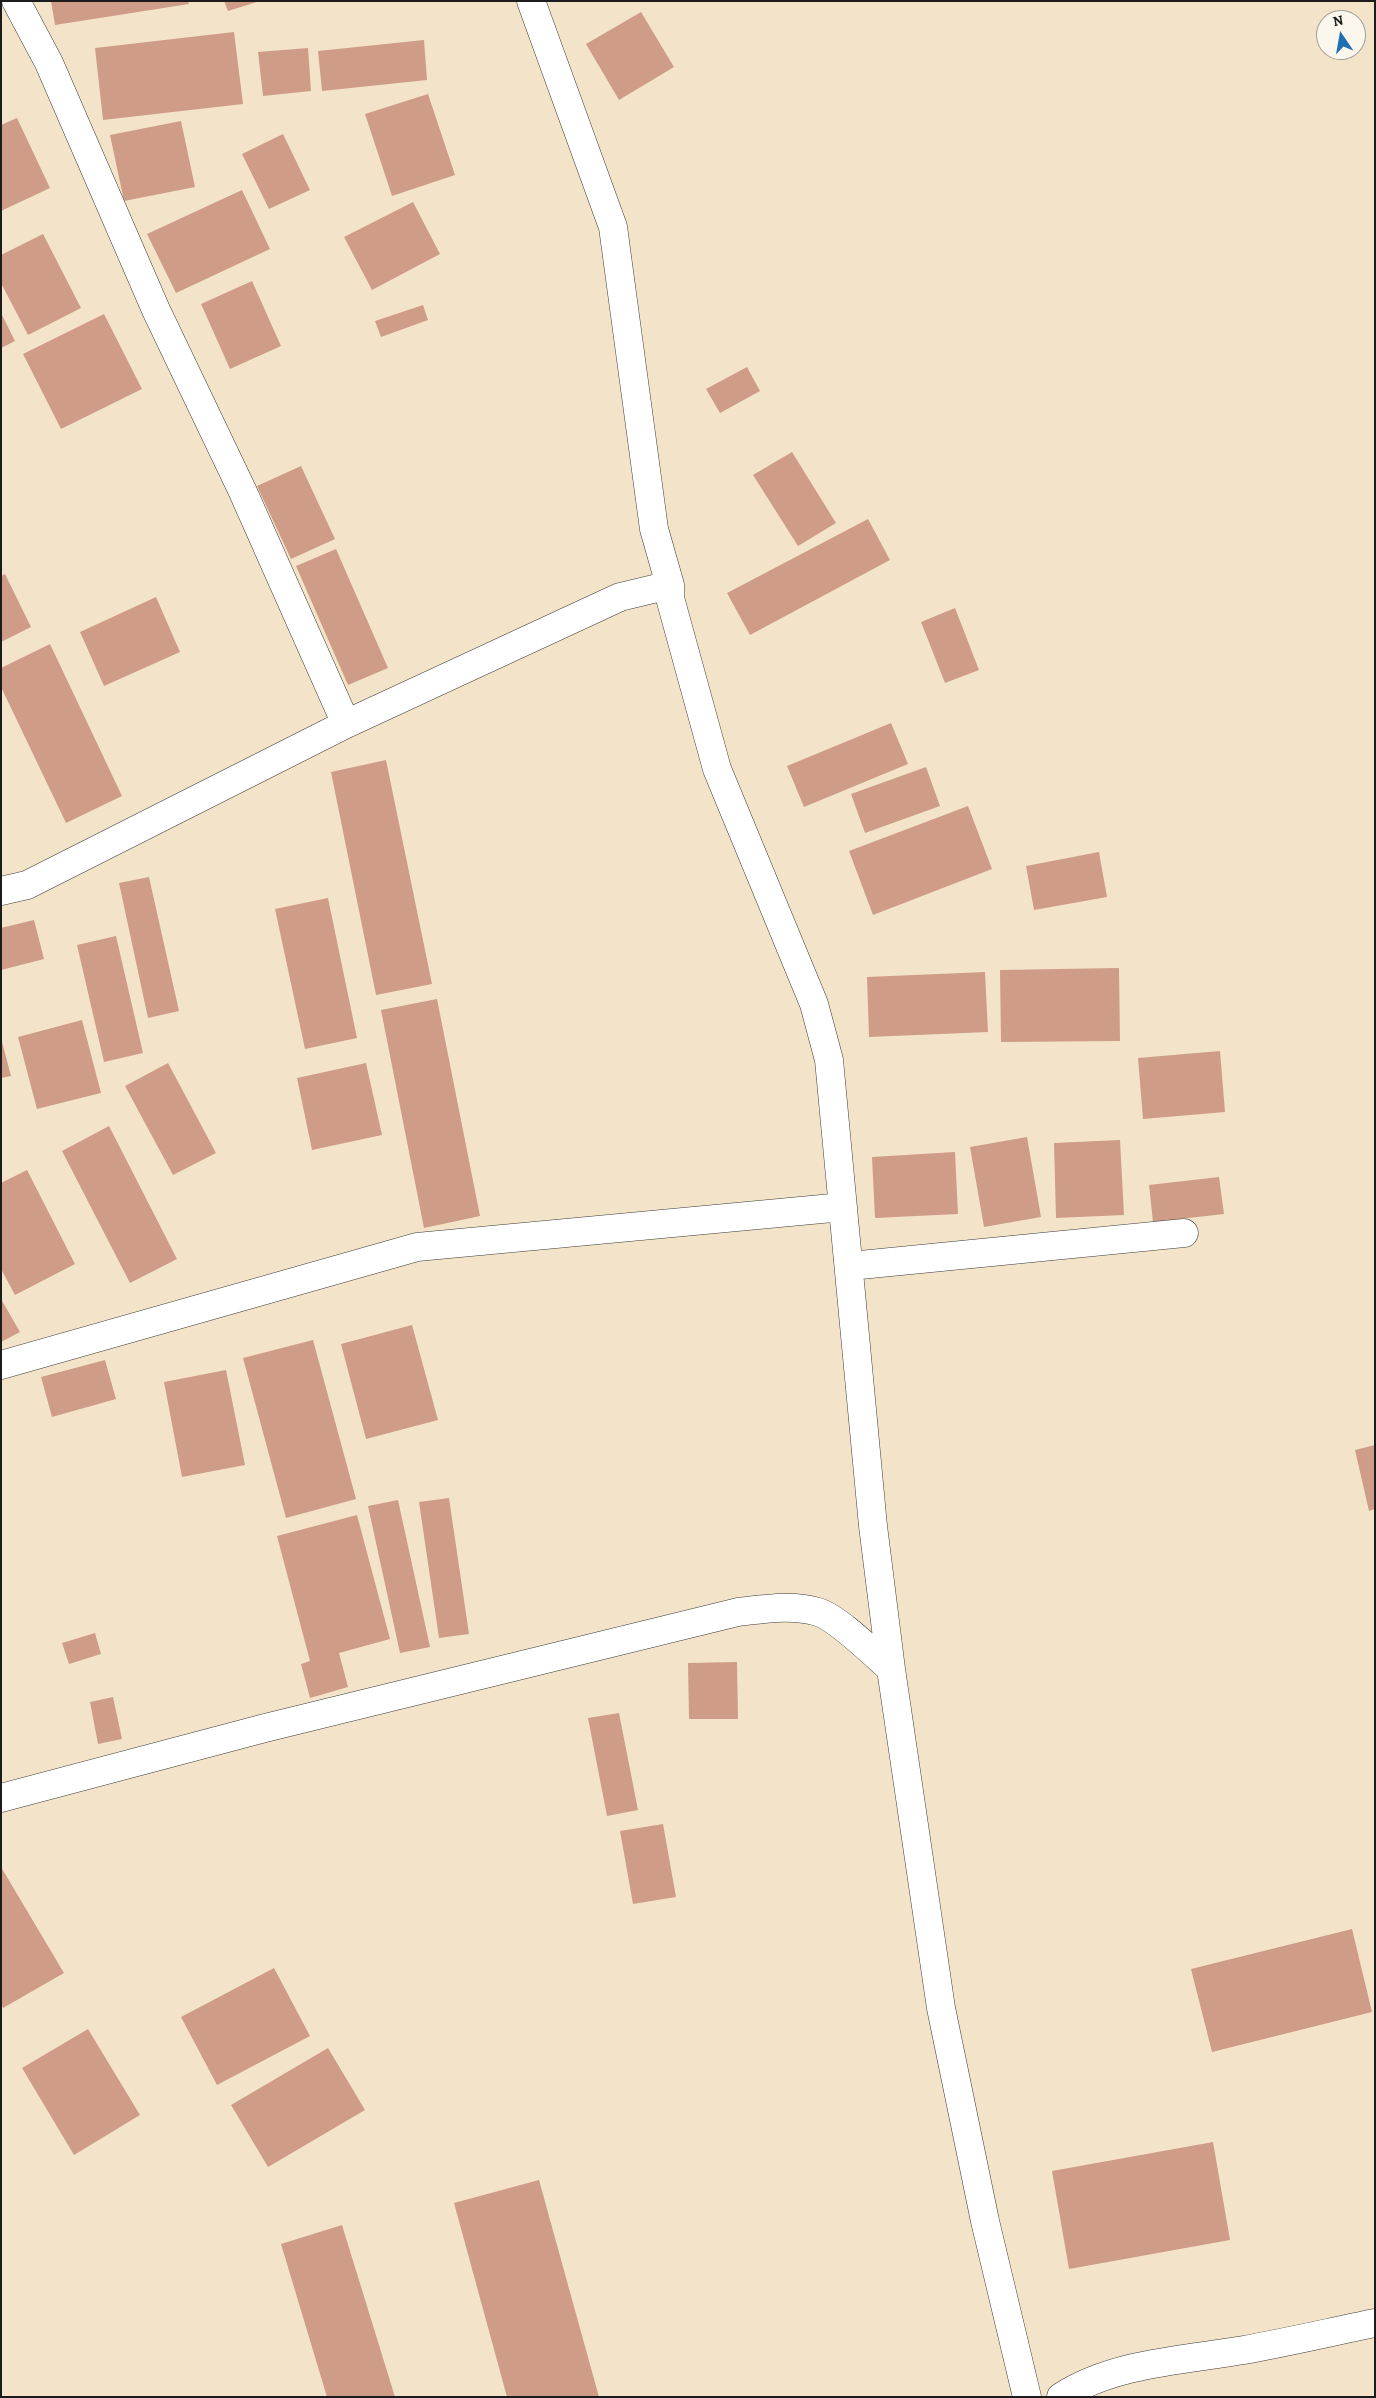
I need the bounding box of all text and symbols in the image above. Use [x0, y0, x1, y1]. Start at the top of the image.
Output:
north arrow [1316, 10, 1366, 60]
text: N [1331, 10, 1345, 31]

